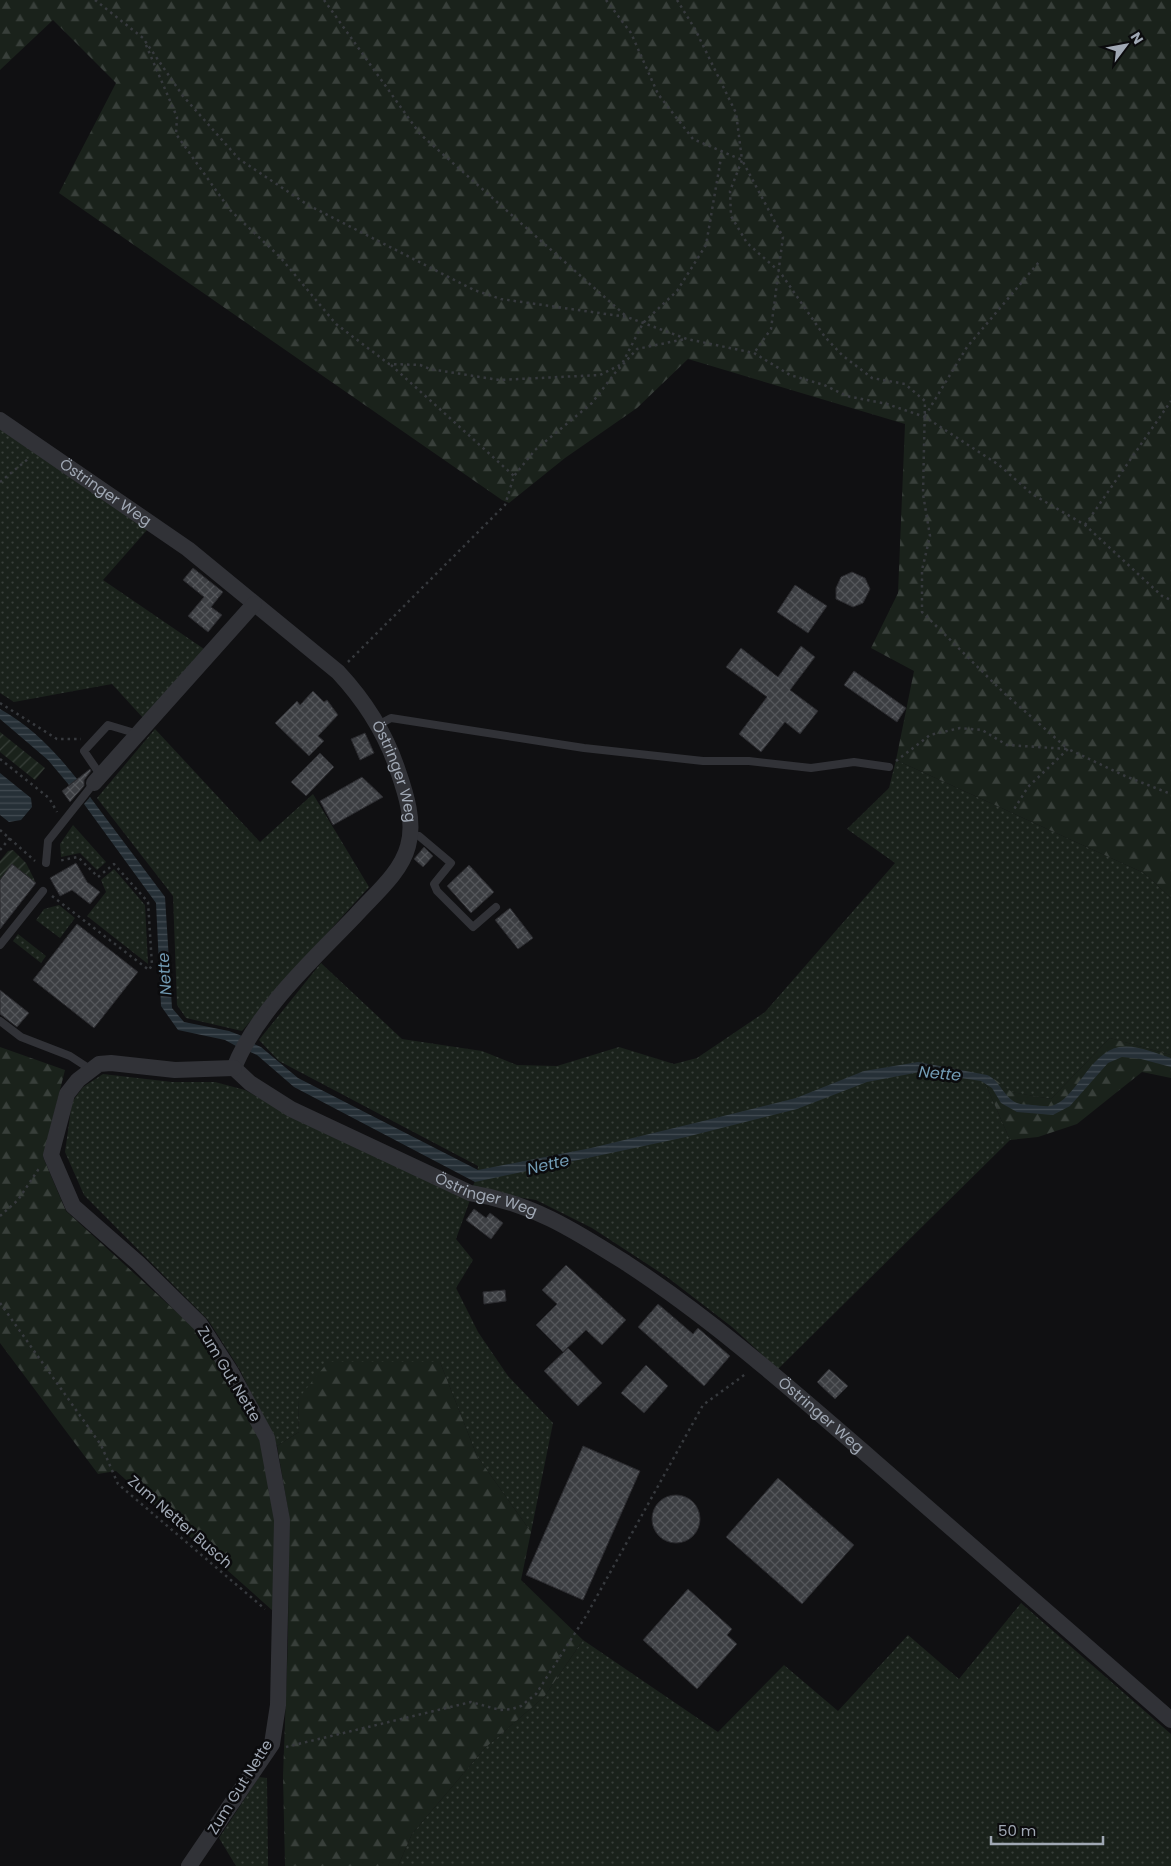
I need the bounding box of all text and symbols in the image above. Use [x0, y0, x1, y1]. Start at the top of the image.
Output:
north arrow [1101, 20, 1151, 70]
text: N [1126, 28, 1148, 48]
street label: Östringer Weg [56, 453, 156, 531]
street label: Östringer Weg [367, 716, 421, 823]
water label: Nette [152, 952, 177, 996]
water label: Nette [918, 1060, 962, 1087]
water label: Nette [525, 1148, 572, 1181]
street label: Östringer Weg [432, 1167, 541, 1222]
street label: Zum Gut Nette [193, 1322, 266, 1425]
street label: Östringer Weg [774, 1372, 869, 1458]
street label: Zum Netter Busch [124, 1470, 237, 1573]
street label: Zum Gut Nette [202, 1735, 277, 1838]
scale bar [991, 1814, 1104, 1846]
text: 50 m [998, 1820, 1036, 1841]

